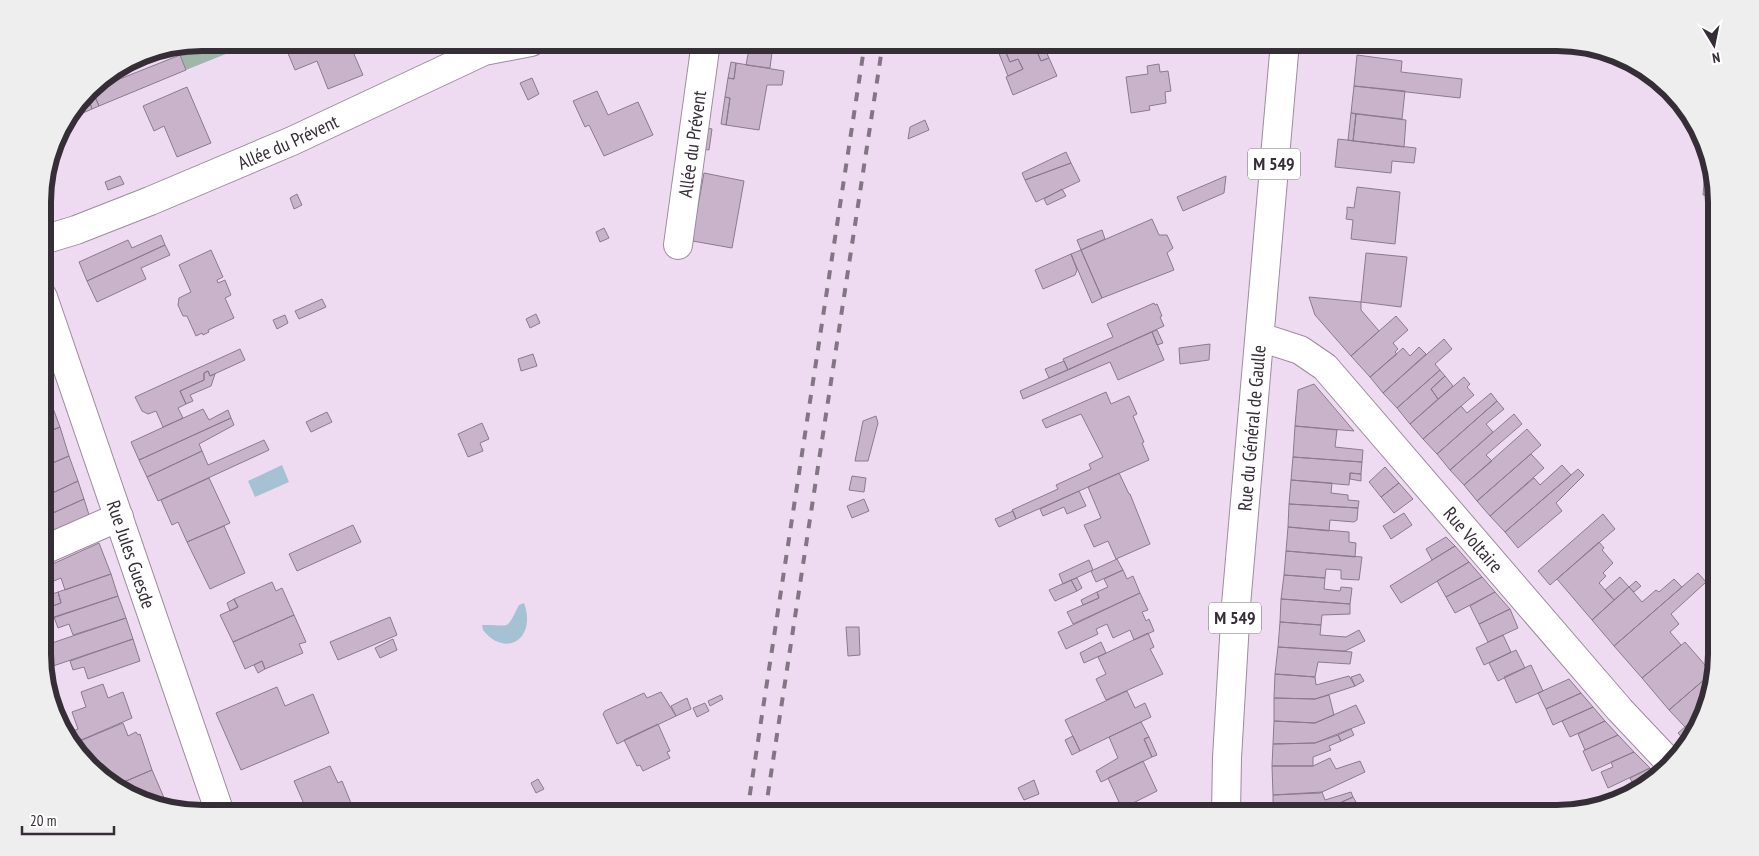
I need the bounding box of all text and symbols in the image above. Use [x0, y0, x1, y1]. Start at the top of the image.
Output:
north arrow [1689, 20, 1739, 70]
text: N [1711, 48, 1722, 67]
street label: Allée du Prévent [673, 88, 711, 199]
street label: Allée du Prévent [234, 109, 343, 175]
road number: M 549 [1248, 148, 1300, 180]
street label: Rue du Général de Gaulle [1232, 344, 1271, 512]
street label: Rue Jules Guesde [102, 497, 161, 612]
street label: Rue Voltaire [1438, 502, 1509, 578]
road number: M 549 [1209, 602, 1261, 634]
scale bar [22, 804, 115, 836]
text: 20 m [30, 811, 56, 830]

